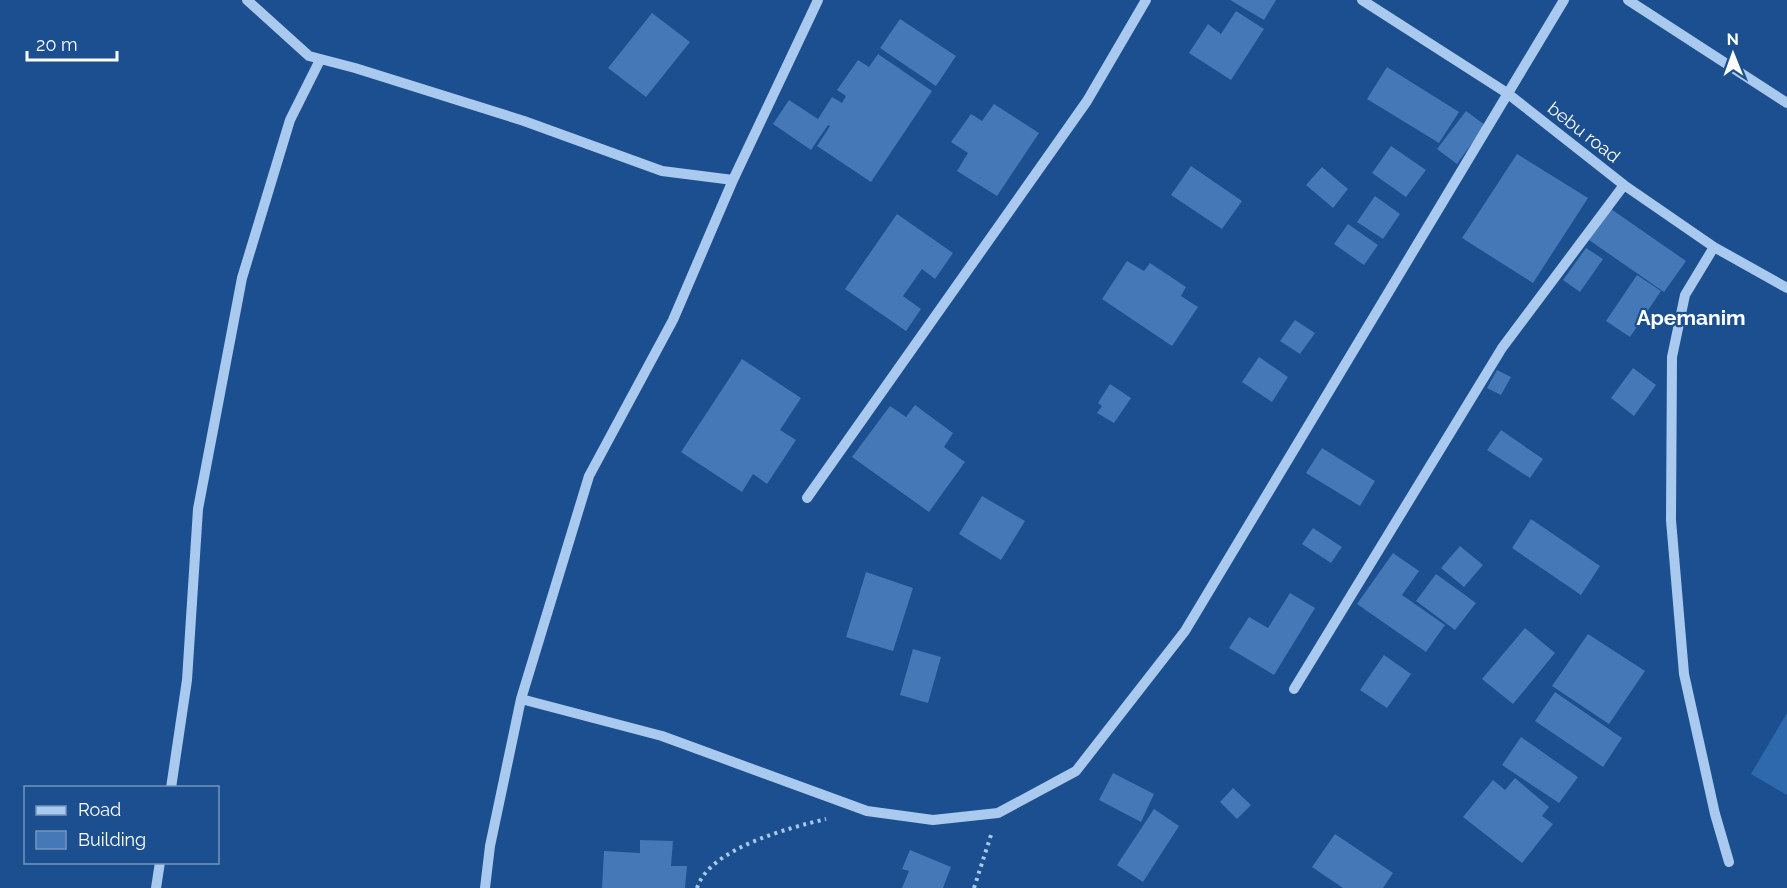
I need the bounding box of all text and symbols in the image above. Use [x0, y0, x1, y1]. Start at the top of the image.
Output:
scale bar [27, 24, 117, 62]
north arrow [1703, 24, 1763, 84]
text: N [1726, 30, 1739, 49]
text: 20 m [36, 34, 78, 55]
street label: bebu road [1544, 97, 1624, 167]
district label: Apemanim [1636, 305, 1746, 330]
legend [24, 786, 219, 864]
text: Road [78, 799, 121, 820]
text: Building [78, 829, 146, 850]

